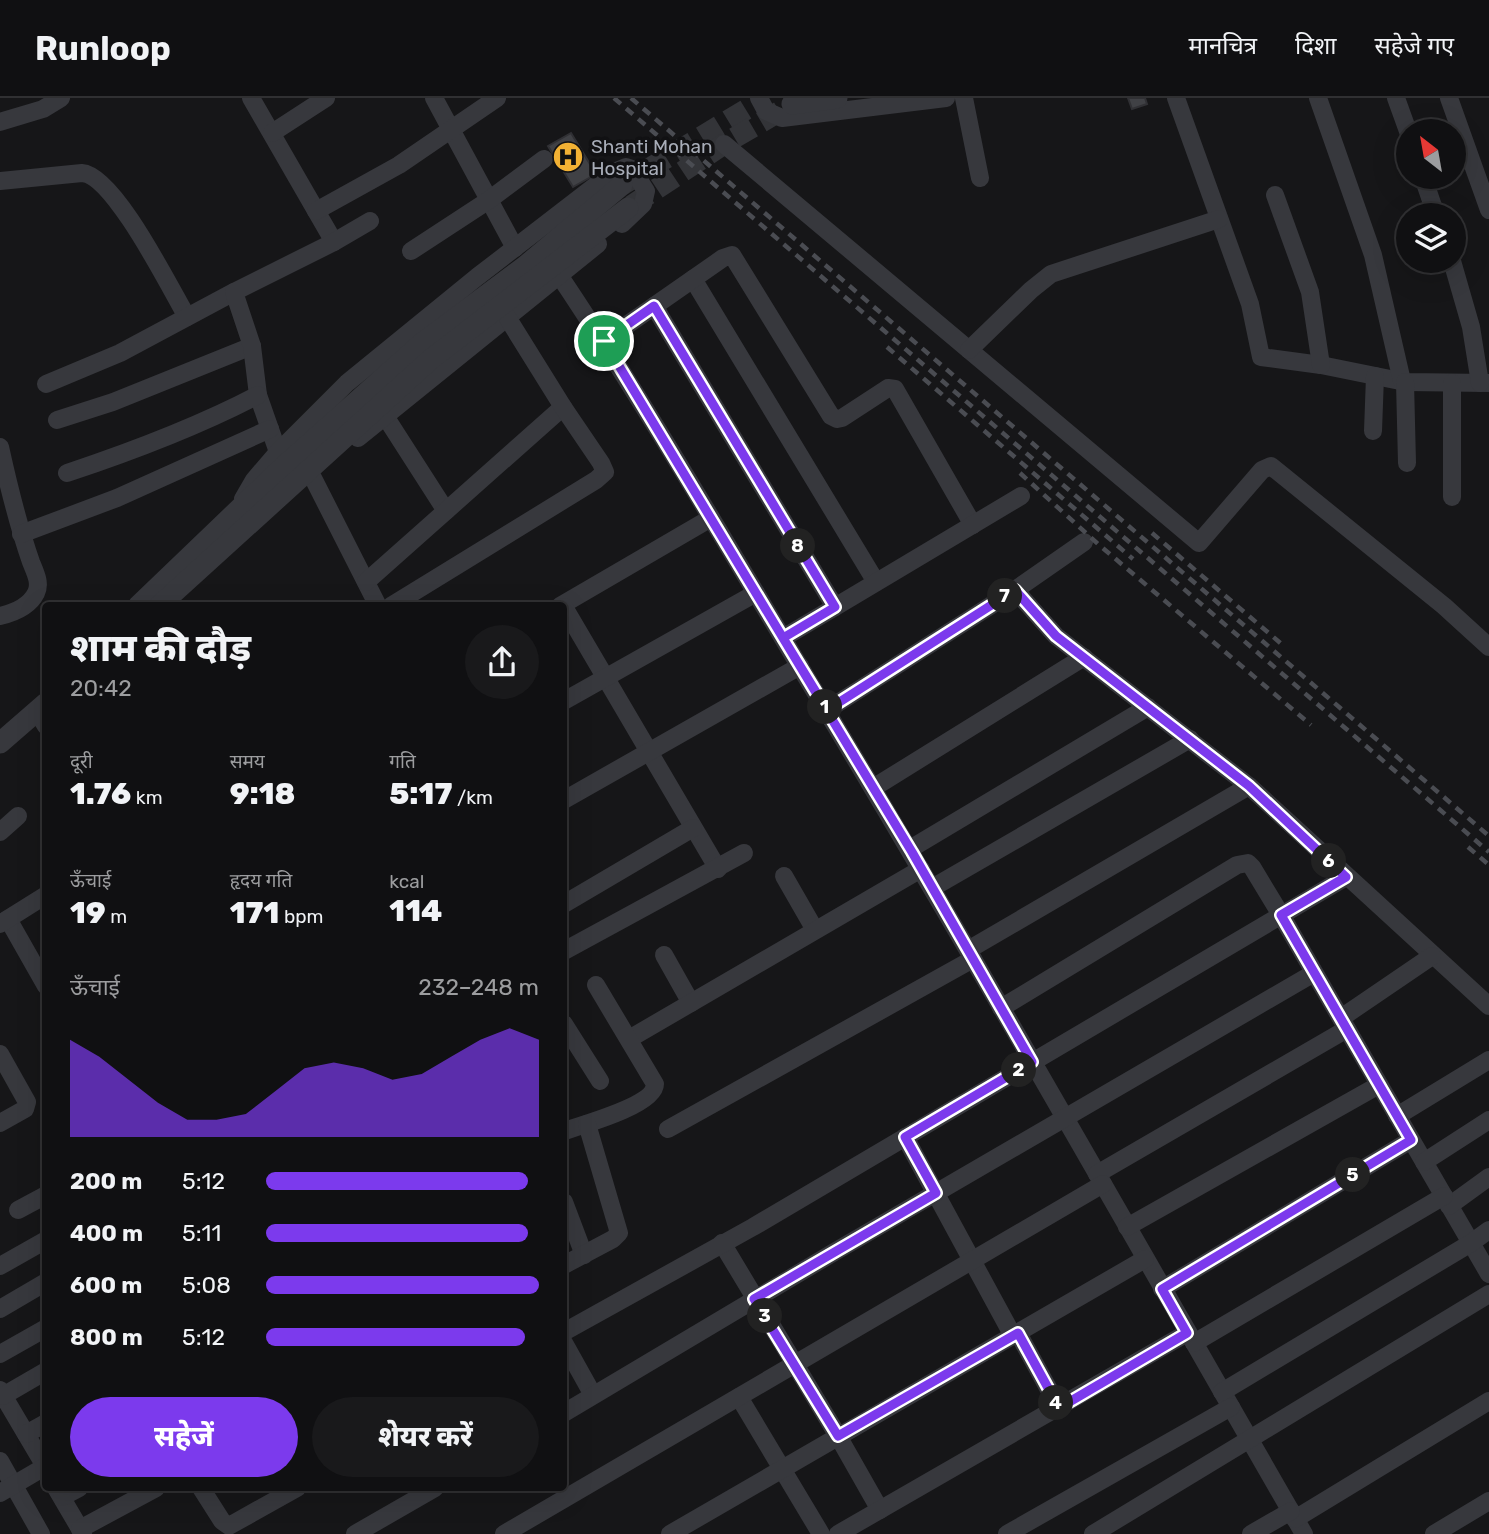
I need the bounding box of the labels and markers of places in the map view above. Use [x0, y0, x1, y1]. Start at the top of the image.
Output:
place label: Shanti Mohan Hospital [591, 135, 713, 180]
hospital icon: Shanti Mohan Hospital [551, 140, 585, 174]
pin [574, 311, 634, 371]
pin: 8 [780, 528, 816, 564]
pin: 7 [988, 578, 1023, 614]
pin: 1 [808, 690, 842, 724]
pin: 6 [1312, 844, 1346, 878]
pin: 2 [1002, 1052, 1036, 1088]
pin: 5 [1336, 1158, 1370, 1192]
pin: 3 [748, 1298, 782, 1334]
pin: 4 [1038, 1386, 1074, 1420]

